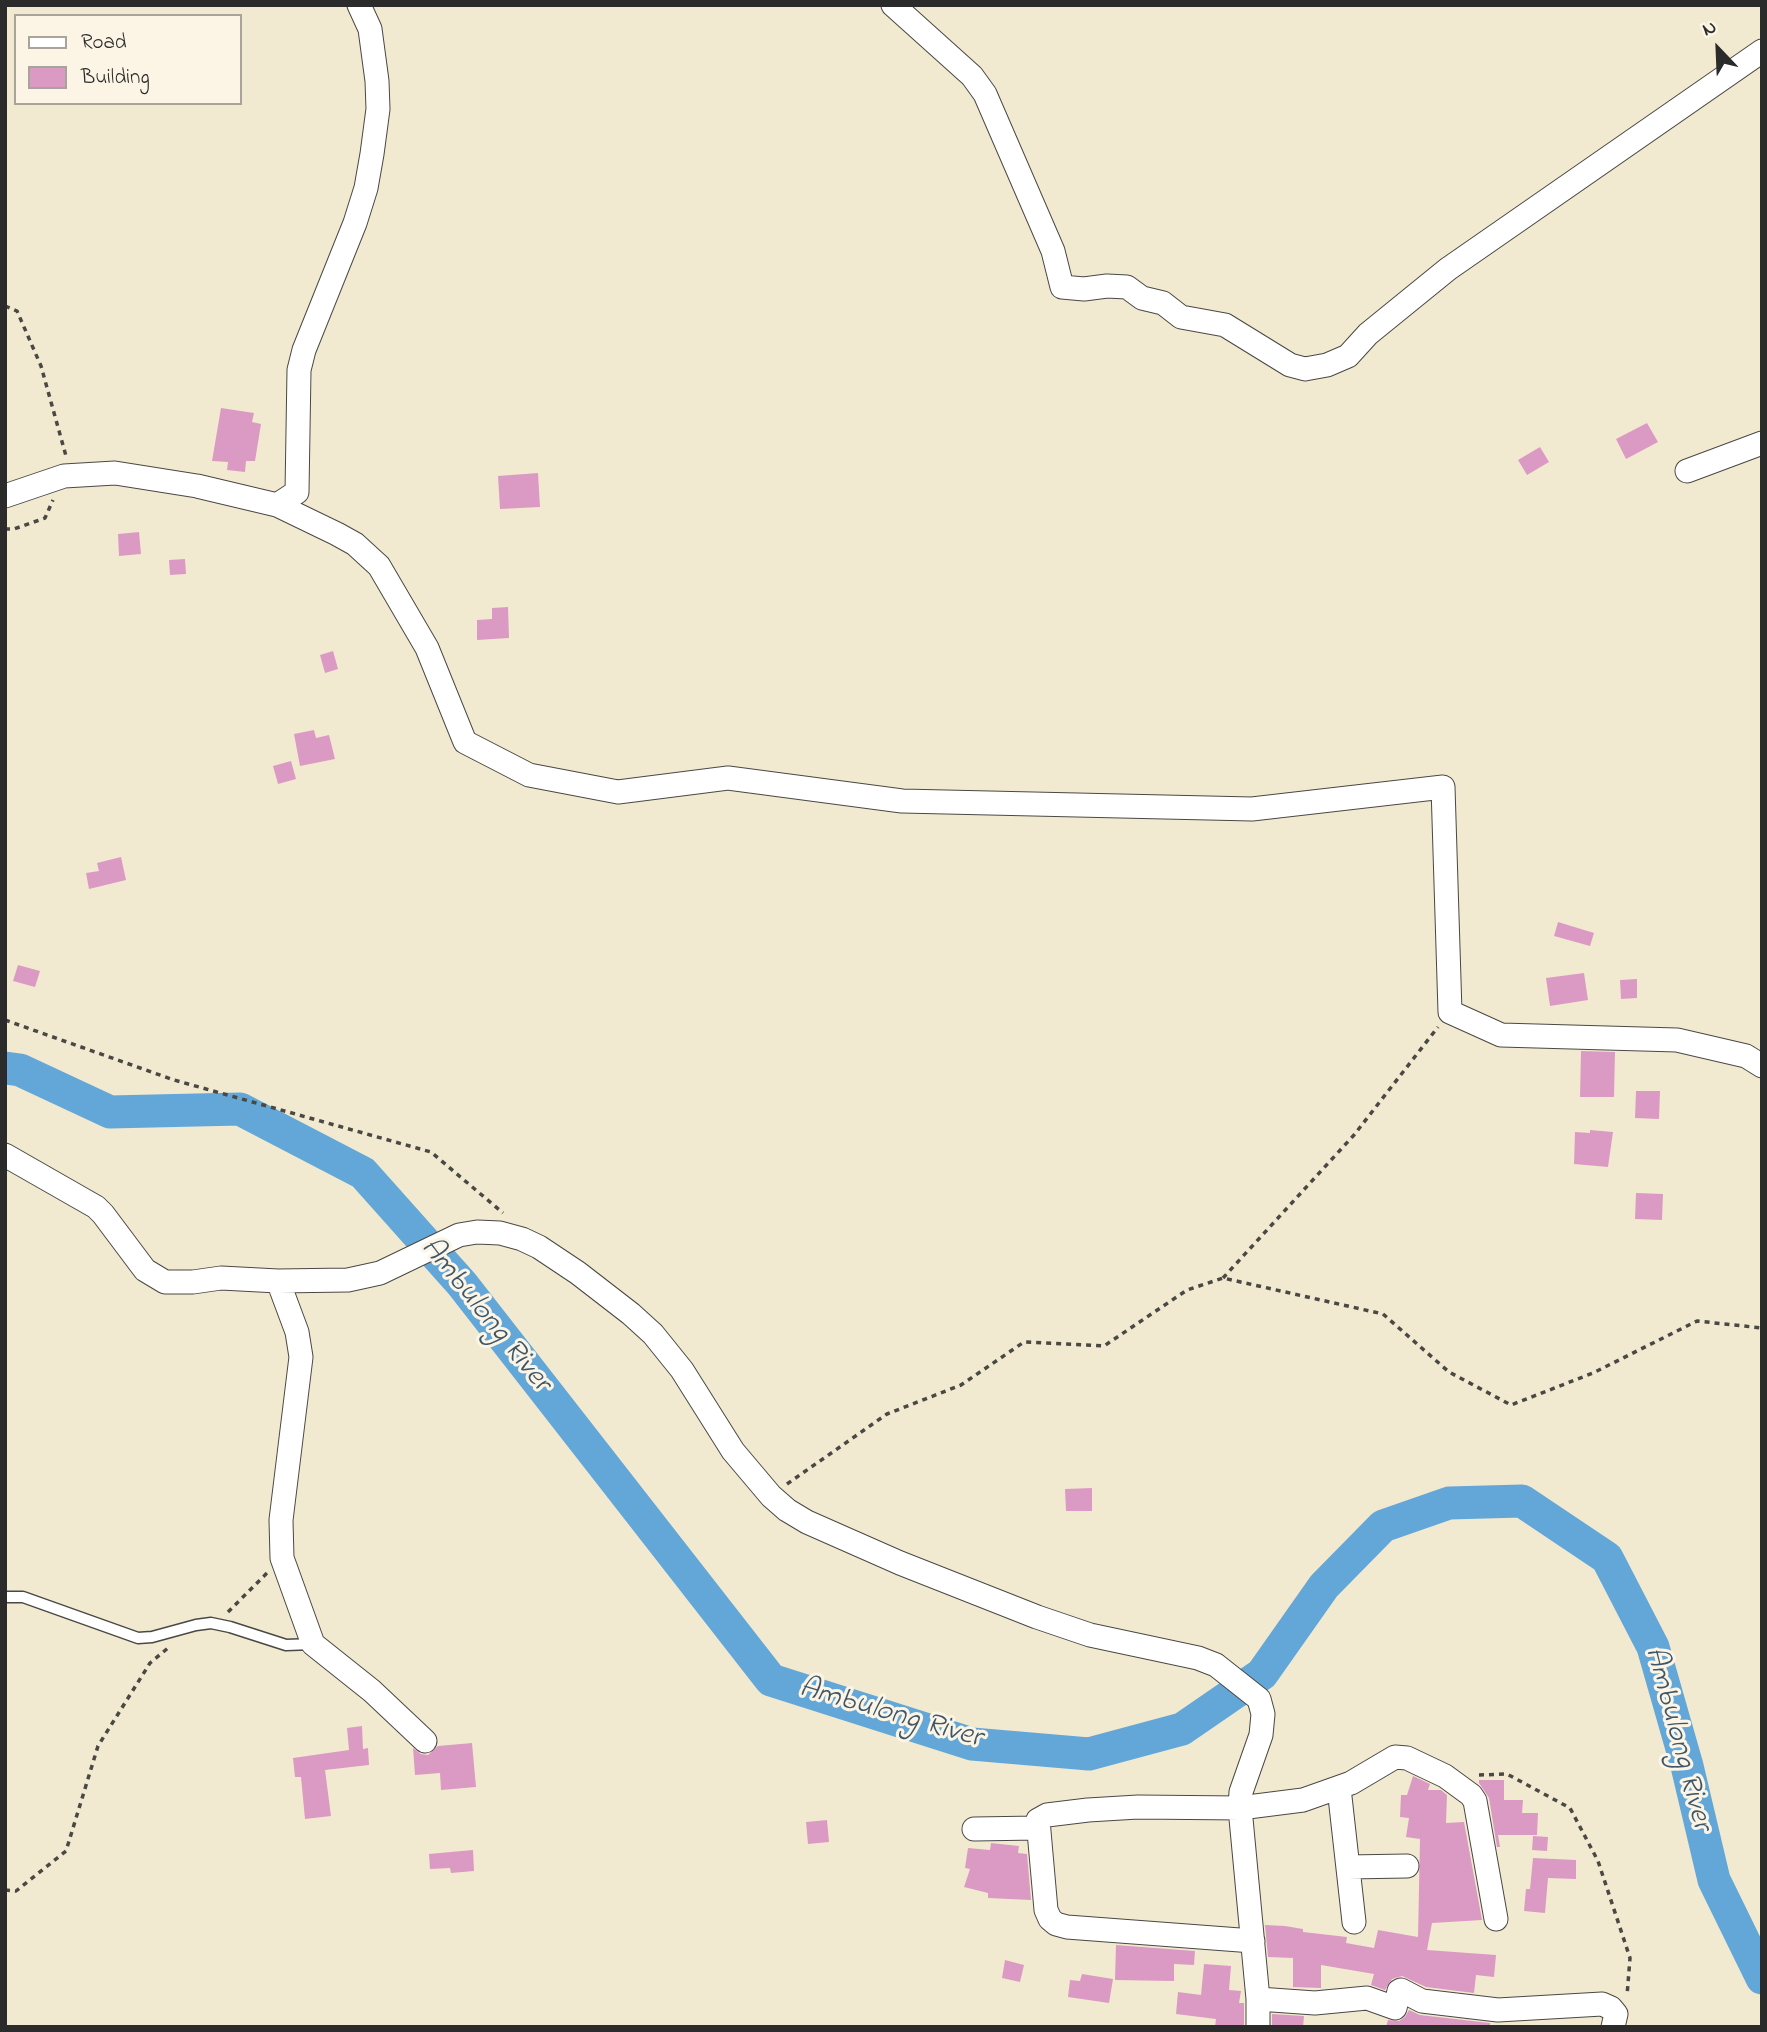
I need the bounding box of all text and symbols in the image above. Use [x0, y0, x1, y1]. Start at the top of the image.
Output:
legend [14, 14, 242, 105]
north arrow [1683, 14, 1753, 84]
text: N [1698, 14, 1721, 44]
text: Road [81, 28, 127, 58]
text: Building [81, 63, 150, 93]
water label: Ambulong River [411, 1232, 557, 1400]
water label: Ambulong River [1634, 1643, 1718, 1835]
water label: Ambulong River [795, 1672, 985, 1758]

